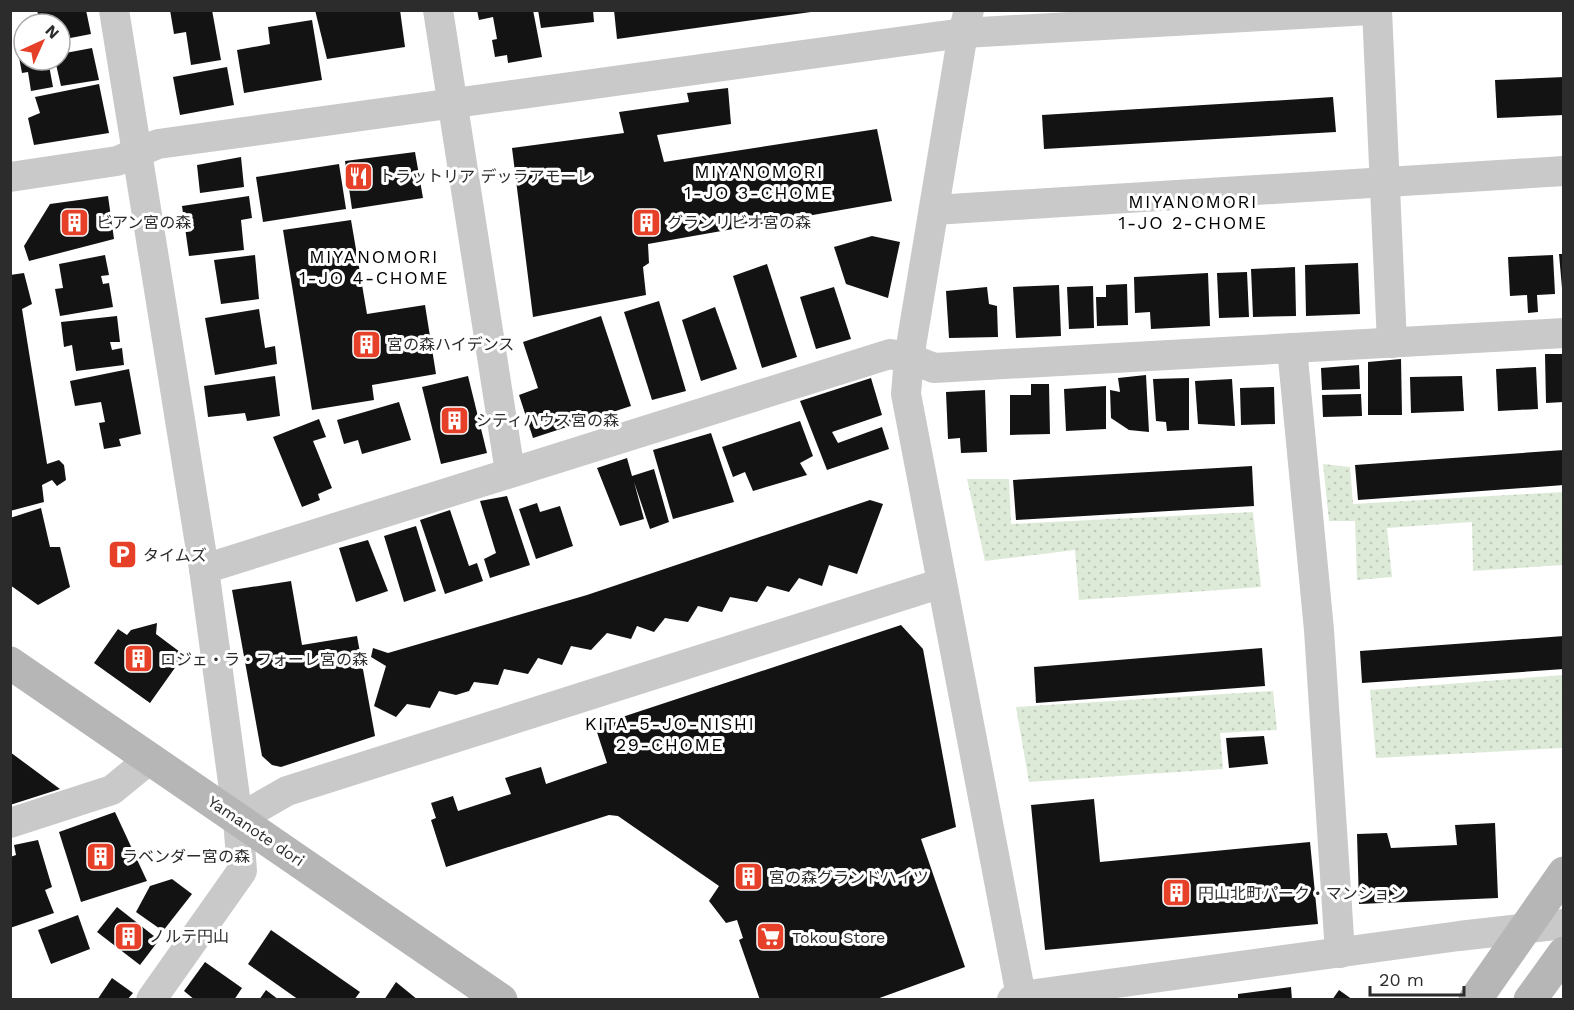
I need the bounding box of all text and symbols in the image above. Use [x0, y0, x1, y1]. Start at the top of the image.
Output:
north arrow [12, 12, 72, 72]
text: N [41, 21, 63, 43]
restaurant icon: トラットリア デッラアモーレ [342, 160, 374, 192]
district label: MIYANOMORI 1-JO 3-CHOME [684, 161, 834, 203]
place label: トラットリア デッラアモーレ [379, 167, 592, 186]
district label: MIYANOMORI 1-JO 2-CHOME [1118, 191, 1268, 233]
building icon: ビアン宮の森 [59, 206, 91, 238]
building icon: グランリビオ宮の森 [630, 206, 662, 238]
place label: ビアン宮の森 [96, 213, 191, 232]
place label: グランリビオ宮の森 [667, 213, 811, 232]
district label: MIYANOMORI 1-JO 4-CHOME [299, 246, 449, 288]
building icon: 宮の森ハイデンス [350, 328, 382, 360]
place label: 宮の森ハイデンス [387, 335, 514, 354]
building icon: シティハウス宮の森 [439, 404, 471, 436]
place label: シティハウス宮の森 [476, 411, 619, 430]
parking icon: タイムズ [106, 539, 138, 571]
place label: タイムズ [143, 546, 207, 565]
building icon: ロジェ・ラ・フォーレ宮の森 [123, 643, 155, 675]
place label: ロジェ・ラ・フォーレ宮の森 [160, 650, 368, 669]
district label: KITA-5-JO-NISHI 29-CHOME [585, 713, 755, 755]
street label: Yamanote dori [204, 792, 308, 870]
building icon: ラベンダー宮の森 [85, 840, 117, 872]
place label: ラベンダー宮の森 [122, 847, 250, 866]
building icon: 宮の森グランドハイツ [732, 861, 764, 893]
place label: 宮の森グランドハイツ [769, 868, 929, 887]
building icon: 円山北町パーク・マンション [1161, 877, 1193, 909]
place label: 円山北町パーク・マンション [1198, 884, 1406, 903]
building icon: ノルテ円山 [112, 920, 144, 952]
supermarket icon: Tokou Store [755, 921, 787, 953]
place label: ノルテ円山 [149, 927, 229, 946]
place label: Tokou Store [792, 928, 885, 947]
scale bar [1370, 959, 1464, 997]
text: 20 m [1379, 969, 1424, 990]

